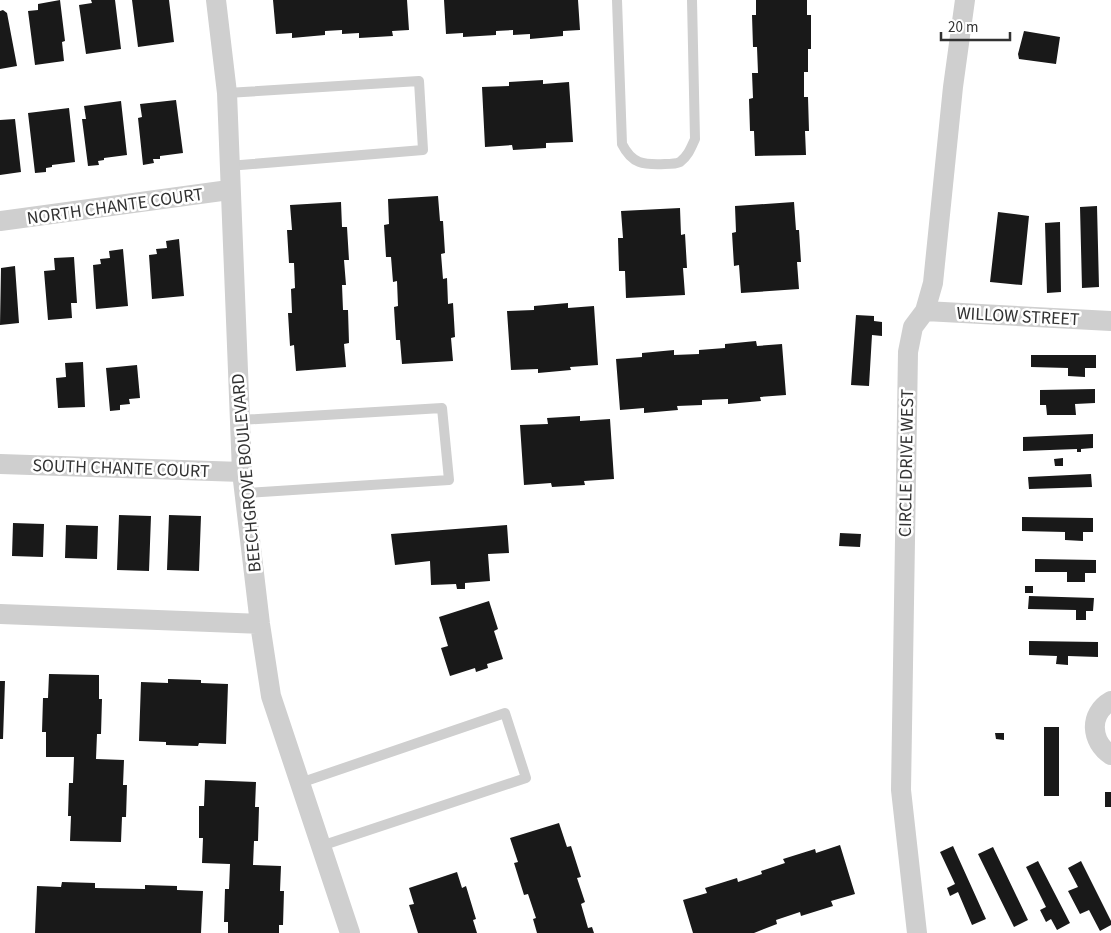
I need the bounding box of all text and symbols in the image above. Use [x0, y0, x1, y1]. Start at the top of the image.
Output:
scale bar [941, 10, 1010, 42]
text: 20 m [948, 17, 978, 38]
street label: NORTH CHANTE COURT [25, 182, 205, 231]
street label: WILLOW STREET [956, 301, 1081, 332]
street label: BEECHGROVE BOULEVARD [225, 372, 268, 573]
street label: CIRCLE DRIVE WEST [893, 388, 920, 537]
street label: SOUTH CHANTE COURT [32, 453, 210, 484]

